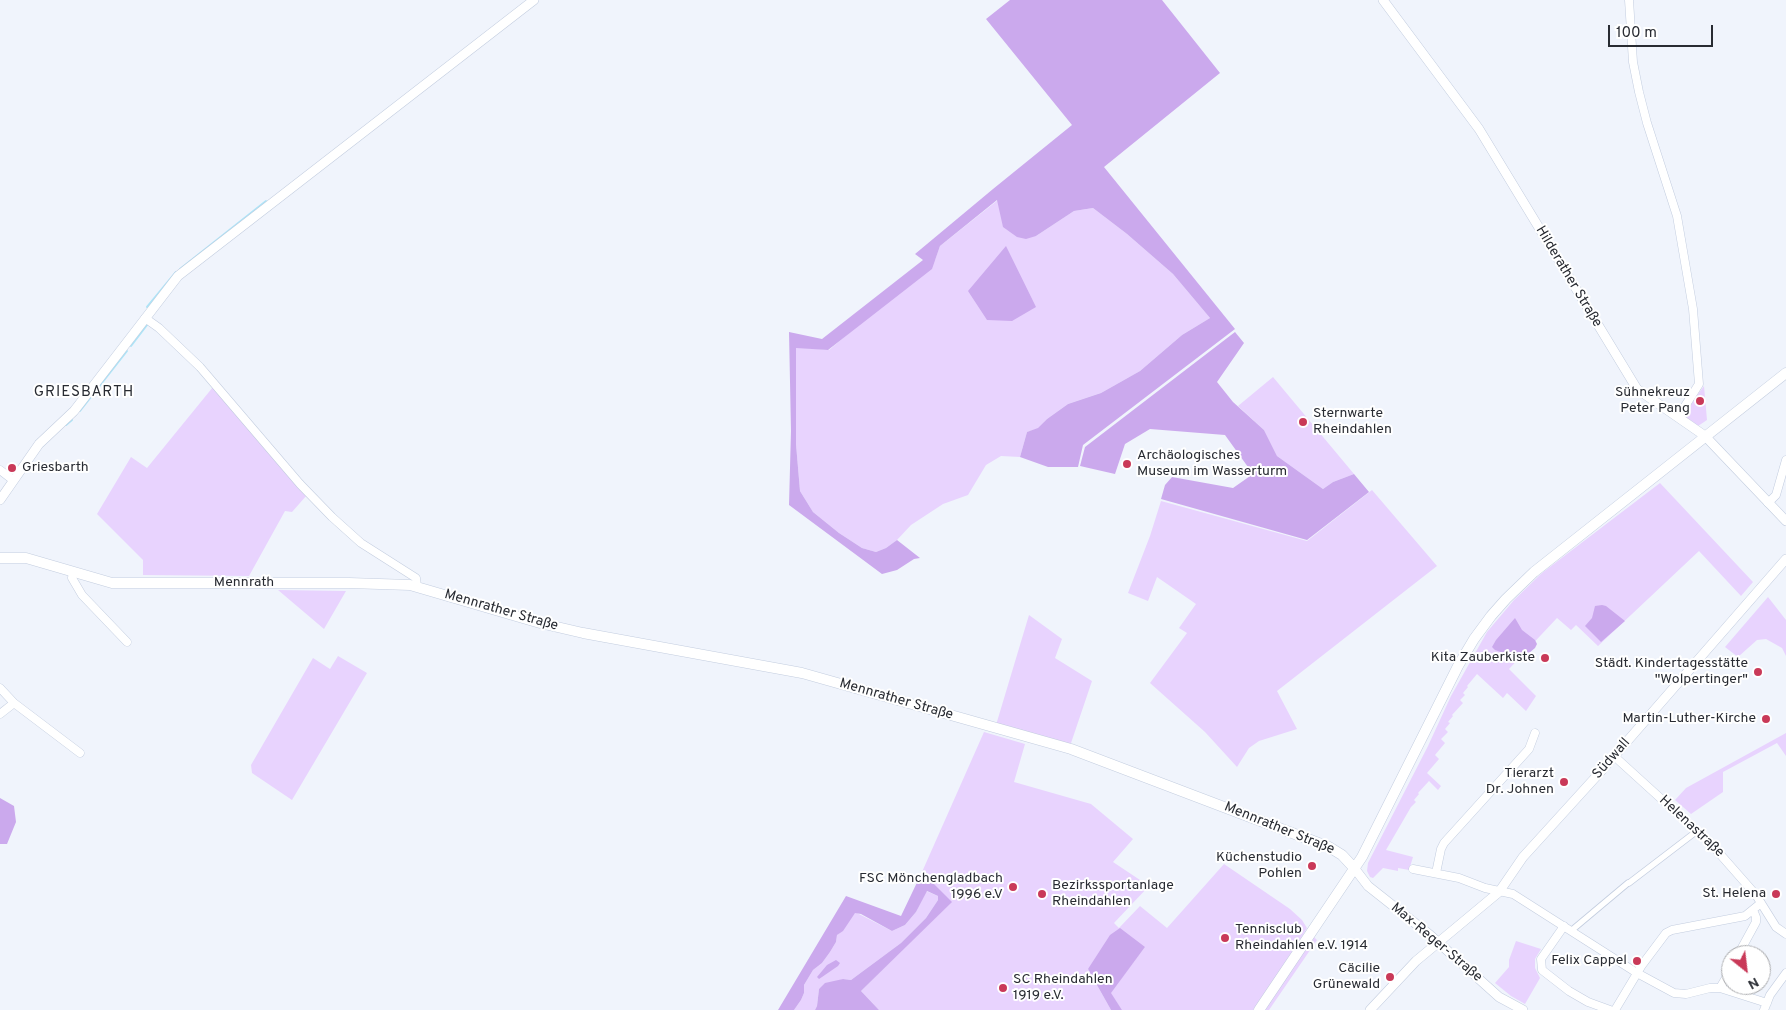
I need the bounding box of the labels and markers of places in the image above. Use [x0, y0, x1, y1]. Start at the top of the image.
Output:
place label: Sühnekreuz Peter Pang [1615, 385, 1690, 418]
marker: Sühnekreuz Peter Pang [1694, 395, 1706, 407]
place label: Sternwarte Rheindahlen [1313, 406, 1392, 438]
marker: Sternwarte Rheindahlen [1297, 416, 1309, 428]
place label: Archäologisches Museum im Wasserturm [1137, 448, 1287, 481]
marker: Archäologisches Museum im Wasserturm [1121, 458, 1133, 470]
place label: Griesbarth [22, 460, 89, 476]
marker: Griesbarth [6, 462, 18, 474]
place label: Kita Zauberkiste [1431, 650, 1535, 666]
marker: Kita Zauberkiste [1539, 652, 1551, 664]
place label: Städt. Kindertagesstätte "Wolpertinger" [1595, 656, 1748, 689]
marker: Städt. Kindertagesstätte "Wolpertinger" [1752, 666, 1764, 678]
place label: Martin-Luther-Kirche [1622, 711, 1756, 727]
marker: Martin-Luther-Kirche [1760, 713, 1772, 725]
place label: Tierarzt Dr. Johnen [1486, 766, 1554, 799]
marker: Tierarzt Dr. Johnen [1558, 776, 1570, 788]
place label: Küchenstudio Pohlen [1216, 850, 1302, 882]
marker: Küchenstudio Pohlen [1306, 860, 1318, 872]
place label: FSC Mönchengladbach 1996 e.V [859, 871, 1003, 904]
place label: Bezirkssportanlage Rheindahlen [1052, 878, 1174, 910]
marker: FSC Mönchengladbach 1996 e.V [1007, 881, 1019, 893]
place label: St. Helena [1702, 886, 1766, 902]
marker: Bezirkssportanlage Rheindahlen [1036, 888, 1048, 900]
marker: St. Helena [1770, 888, 1782, 900]
place label: Tennisclub Rheindahlen e.V. 1914 [1235, 922, 1368, 954]
marker: Tennisclub Rheindahlen e.V. 1914 [1219, 932, 1231, 944]
place label: Felix Cappel [1551, 953, 1627, 969]
marker: Felix Cappel [1631, 955, 1643, 967]
place label: Cäcilie Grünewald [1313, 961, 1380, 994]
marker: Cäcilie Grünewald [1384, 971, 1396, 983]
place label: SC Rheindahlen 1919 e.V. [1013, 972, 1113, 1004]
marker: SC Rheindahlen 1919 e.V. [997, 982, 1009, 994]

